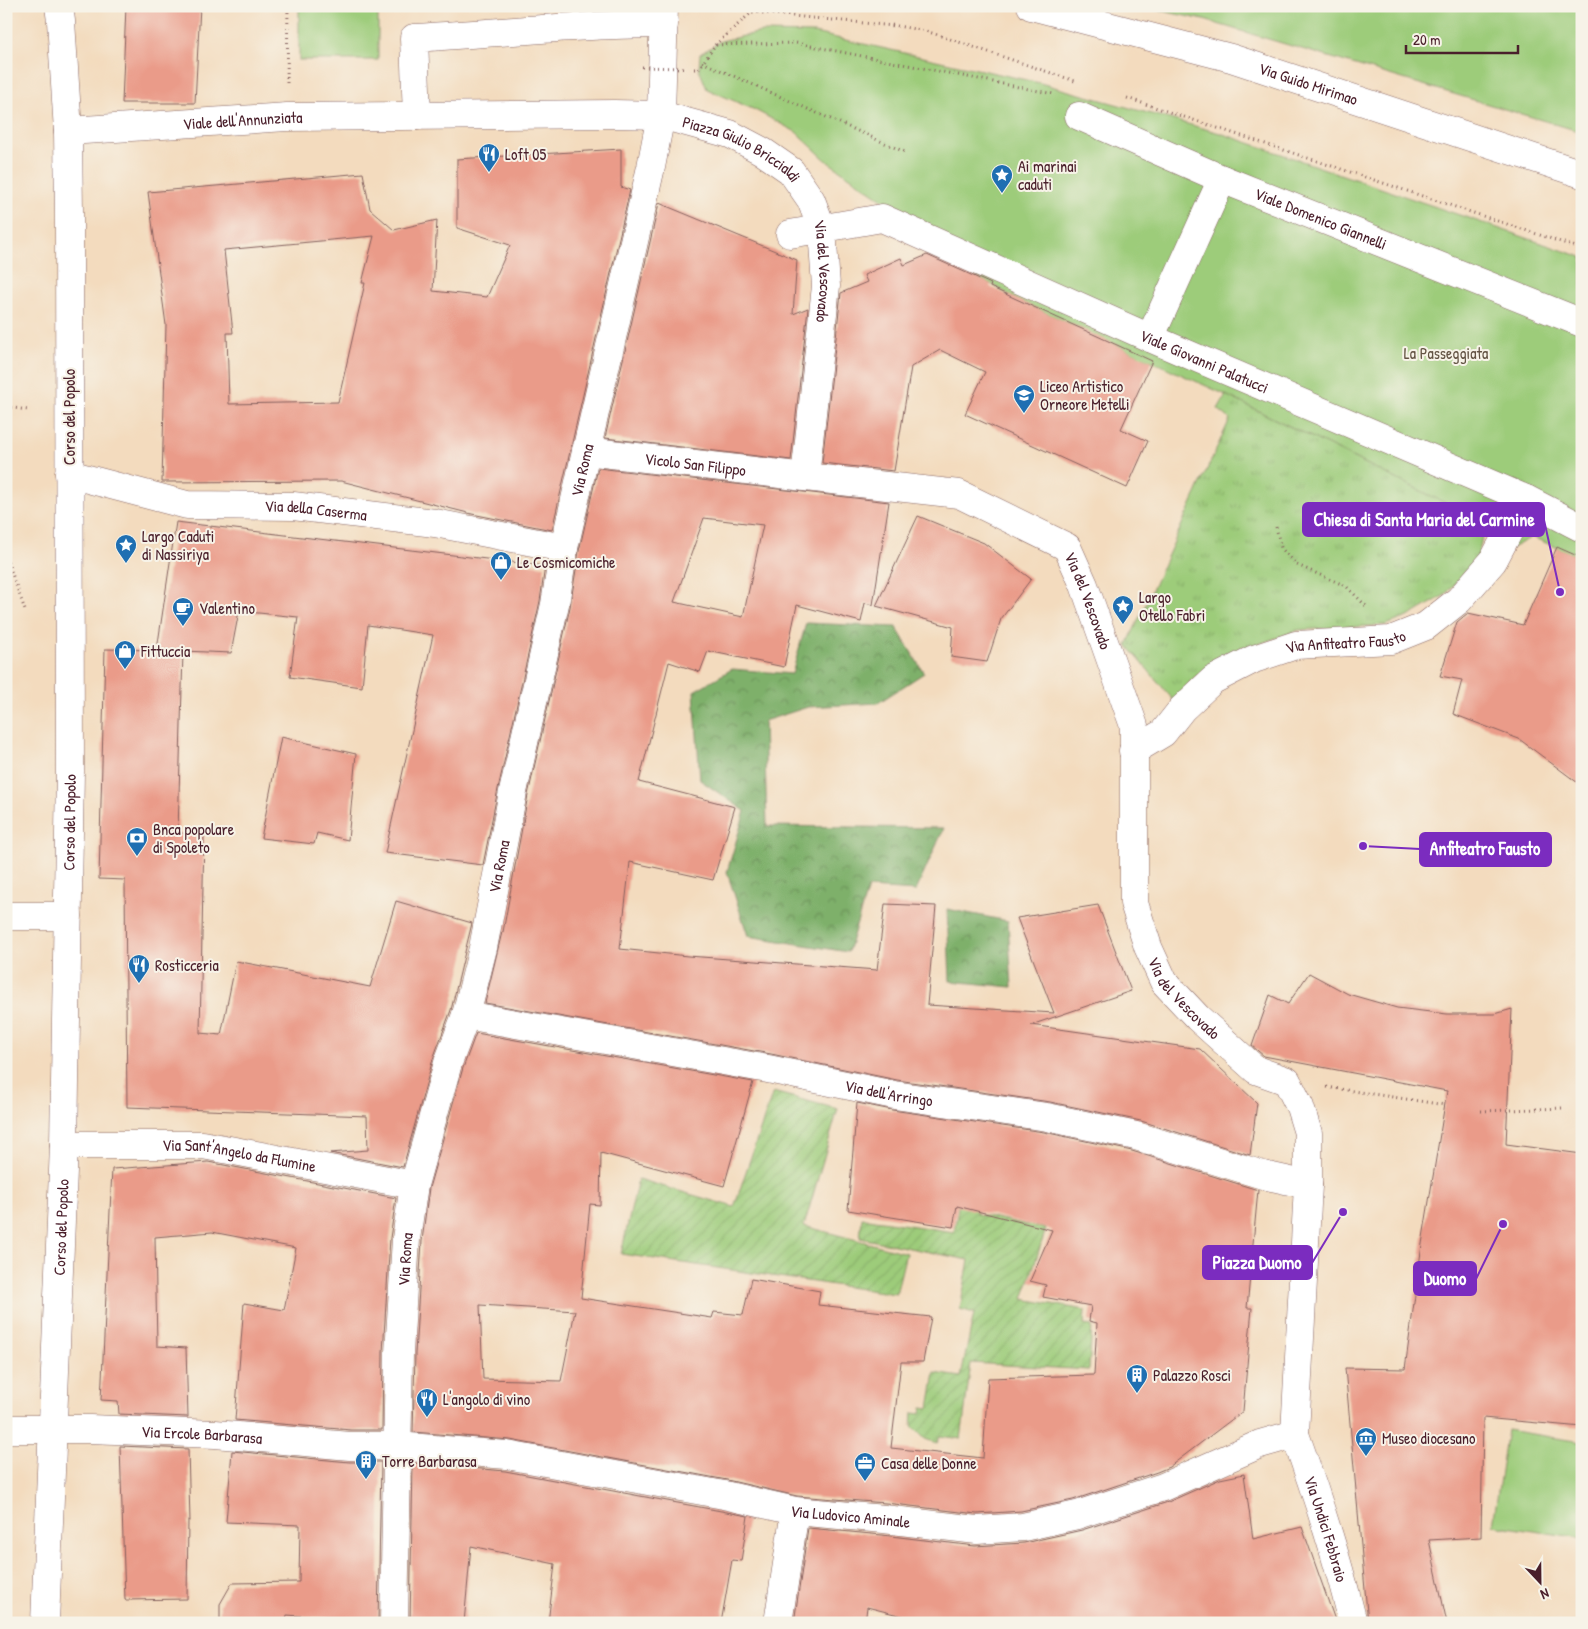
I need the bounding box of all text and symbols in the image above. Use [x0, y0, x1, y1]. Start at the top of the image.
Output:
scale bar [1406, 22, 1518, 54]
text: 20 m [1413, 29, 1440, 50]
street label: Via Guido Mirimao [1256, 57, 1361, 110]
street label: Viale dell'Annunziata [182, 106, 303, 135]
street label: Piazza Giulio Briccialdi [680, 110, 806, 186]
restaurant icon: Loft 05 [477, 142, 501, 173]
place label: Loft 05 [505, 143, 546, 165]
place label: Ai marinai caduti [1018, 155, 1077, 195]
place icon: Ai marinai caduti [990, 163, 1014, 194]
street label: Viale Domenico Giannelli [1251, 182, 1390, 255]
street label: Via del Vescovado [808, 217, 837, 324]
street label: Viale Giovanni Palatucci [1136, 324, 1272, 398]
park label: La Passeggiata [1404, 342, 1488, 364]
street label: Corso del Popolo [58, 368, 80, 465]
place label: Liceo Artistico Orneore Metelli [1040, 375, 1130, 415]
school or university icon: Liceo Artistico Orneore Metelli [1012, 383, 1036, 414]
street label: Via Roma [565, 442, 598, 499]
street label: Vicolo San Filippo [643, 447, 748, 481]
street label: Via della Caserma [264, 495, 368, 526]
callout: Chiesa di Santa Maria del Carmine [1303, 503, 1544, 536]
text: Chiesa di Santa Maria del Carmine [1313, 507, 1535, 532]
place label: Largo Caduti di Nassiriya [142, 525, 214, 565]
place icon: Largo Caduti di Nassiriya [114, 533, 138, 564]
street label: Via del Vescovado [1060, 548, 1117, 653]
shop icon: Le Cosmicomiche [489, 550, 513, 581]
place label: Le Cosmicomiche [517, 551, 616, 573]
place label: Largo Otello Fabri [1139, 586, 1205, 626]
place icon: Largo Otello Fabri [1111, 594, 1135, 625]
cafe icon: Valentino [171, 596, 195, 627]
place label: Valentino [199, 597, 255, 619]
street label: Via Anfiteatro Fausto [1282, 624, 1409, 659]
shop icon: Fittuccia [113, 639, 137, 670]
place label: Fittuccia [140, 640, 190, 662]
street label: Corso del Popolo [57, 773, 81, 871]
place label: Bnca popolare di Spoleto [153, 818, 235, 858]
bank icon: Bnca popolare di Spoleto [125, 826, 149, 857]
callout: Anfiteatro Fausto [1420, 833, 1551, 866]
text: Anfiteatro Fausto [1430, 836, 1541, 861]
street label: Via Roma [483, 838, 515, 895]
restaurant icon: Rosticceria [127, 953, 151, 984]
street label: Via del Vescovado [1143, 953, 1226, 1044]
place label: Rosticceria [155, 954, 219, 976]
street label: Via dell'Arringo [843, 1074, 935, 1112]
street label: Via Sant'Angelo da Flumine [162, 1134, 318, 1177]
street label: Corso del Popolo [48, 1178, 74, 1276]
street label: Via Roma [392, 1231, 418, 1287]
callout: Piazza Duomo [1203, 1246, 1312, 1279]
text: Piazza Duomo [1213, 1250, 1302, 1275]
callout: Duomo [1414, 1262, 1476, 1295]
text: Duomo [1424, 1266, 1467, 1291]
building icon: Palazzo Rosci [1125, 1363, 1149, 1394]
place label: Palazzo Rosci [1153, 1364, 1231, 1386]
restaurant icon: L'angolo di vino [415, 1387, 439, 1418]
place label: L'angolo di vino [443, 1388, 531, 1410]
street label: Via Ercole Barbarasa [141, 1420, 263, 1449]
museum icon: Museo diocesano [1354, 1426, 1378, 1457]
place label: Museo diocesano [1382, 1427, 1476, 1449]
building icon: Torre Barbarasa [354, 1449, 378, 1480]
place label: Torre Barbarasa [382, 1450, 477, 1472]
office icon: Casa delle Donne [853, 1451, 877, 1482]
place label: Casa delle Donne [881, 1452, 977, 1474]
street label: Via Undici Febbraio [1299, 1473, 1353, 1585]
street label: Via Ludovico Aminale [788, 1499, 912, 1533]
north arrow [1516, 1556, 1566, 1606]
text: N [1538, 1584, 1552, 1605]

